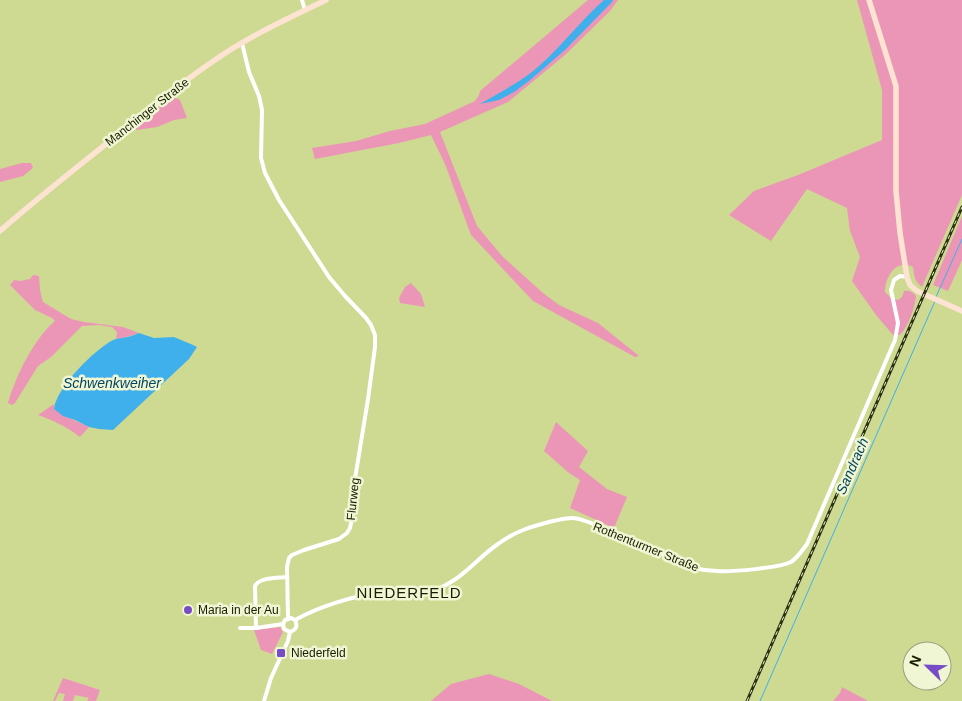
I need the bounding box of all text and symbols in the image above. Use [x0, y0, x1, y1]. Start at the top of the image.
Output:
street label: Manchinger Straße [102, 75, 192, 149]
water label: Schwenkweiher [63, 375, 162, 391]
water label: Sandrach [833, 435, 872, 497]
street label: Flurweg [344, 477, 362, 521]
street label: Rothenturmer Straße [591, 519, 701, 575]
district label: NIEDERFELD [356, 584, 462, 601]
place label: Maria in der Au [198, 603, 279, 617]
marker: Maria in der Au [182, 604, 194, 616]
north arrow [902, 641, 952, 691]
place label: Niederfeld [291, 646, 346, 660]
marker: Niederfeld [275, 647, 287, 659]
text: N [906, 653, 924, 669]

